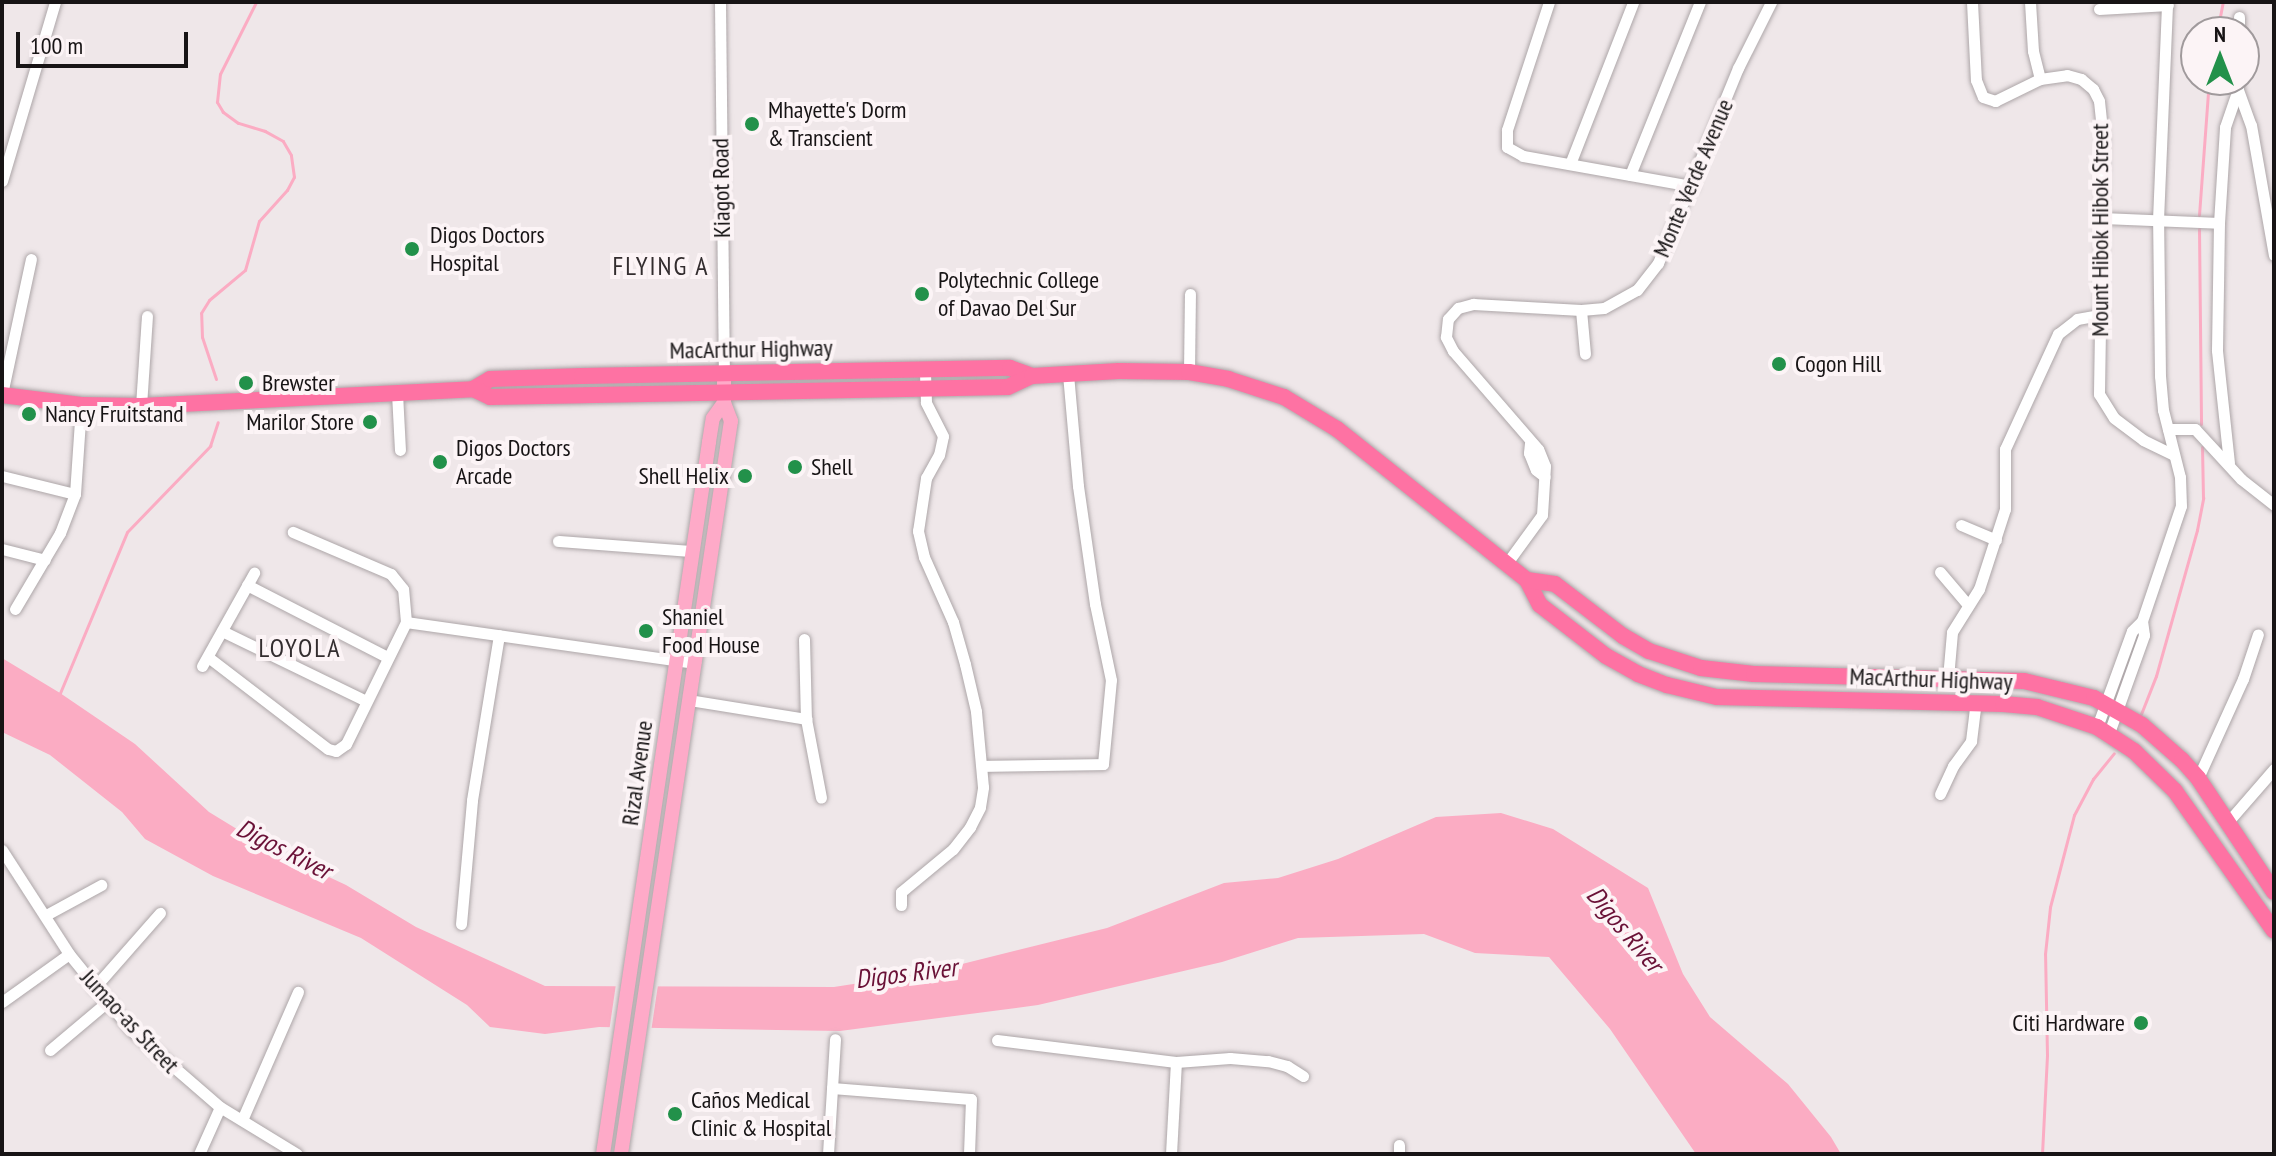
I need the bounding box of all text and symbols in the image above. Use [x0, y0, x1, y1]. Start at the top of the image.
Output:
scale bar [20, 16, 192, 66]
north arrow [2180, 16, 2260, 96]
text: N [2214, 20, 2226, 48]
text: 100 m [30, 30, 83, 61]
street label: Monte Verde Avenue [1647, 94, 1739, 262]
place label: Mhayette's Dorm & Transcient [768, 96, 906, 152]
marker: Mhayette's Dorm & Transcient [743, 115, 761, 133]
street label: Mount Hibok Hibok Street [2086, 123, 2114, 337]
street label: Kiagot Road [706, 138, 736, 238]
place label: Digos Doctors Hospital [430, 221, 545, 277]
marker: Digos Doctors Hospital [401, 238, 423, 260]
district label: FLYING A [612, 250, 710, 282]
place label: Polytechnic College of Davao Del Sur [938, 266, 1100, 322]
marker: Polytechnic College of Davao Del Sur [913, 285, 931, 303]
street label: MacArthur Highway [669, 333, 833, 365]
place label: Cogon Hill [1795, 350, 1881, 378]
marker: Cogon Hill [1770, 355, 1788, 373]
place label: Brewster [262, 369, 335, 397]
marker: Brewster [237, 374, 255, 392]
place label: Nancy Fruitstand [45, 400, 184, 428]
marker: Nancy Fruitstand [20, 405, 38, 423]
place label: Marilor Store [246, 408, 354, 436]
marker: Marilor Store [361, 413, 379, 431]
place label: Digos Doctors Arcade [456, 434, 571, 490]
marker: Digos Doctors Arcade [431, 453, 449, 471]
place label: Shell [811, 453, 853, 481]
marker: Shell [786, 458, 804, 476]
place label: Shell Helix [639, 462, 729, 490]
marker: Shell Helix [736, 467, 754, 485]
place label: Shaniel Food House [662, 603, 760, 659]
marker: Shaniel Food House [637, 622, 655, 640]
district label: LOYOLA [258, 632, 342, 664]
street label: MacArthur Highway [1849, 662, 2013, 696]
street label: Rizal Avenue [615, 718, 659, 828]
water label: Digos River [231, 812, 337, 886]
water label: Digos River [1580, 880, 1670, 978]
water label: Digos River [853, 951, 959, 995]
street label: Jumao-as Street [75, 963, 185, 1079]
place label: Citi Hardware [2012, 1009, 2125, 1037]
marker: Citi Hardware [2132, 1014, 2150, 1032]
place label: Caños Medical Clinic & Hospital [691, 1086, 832, 1142]
marker: Caños Medical Clinic & Hospital [666, 1105, 684, 1123]

